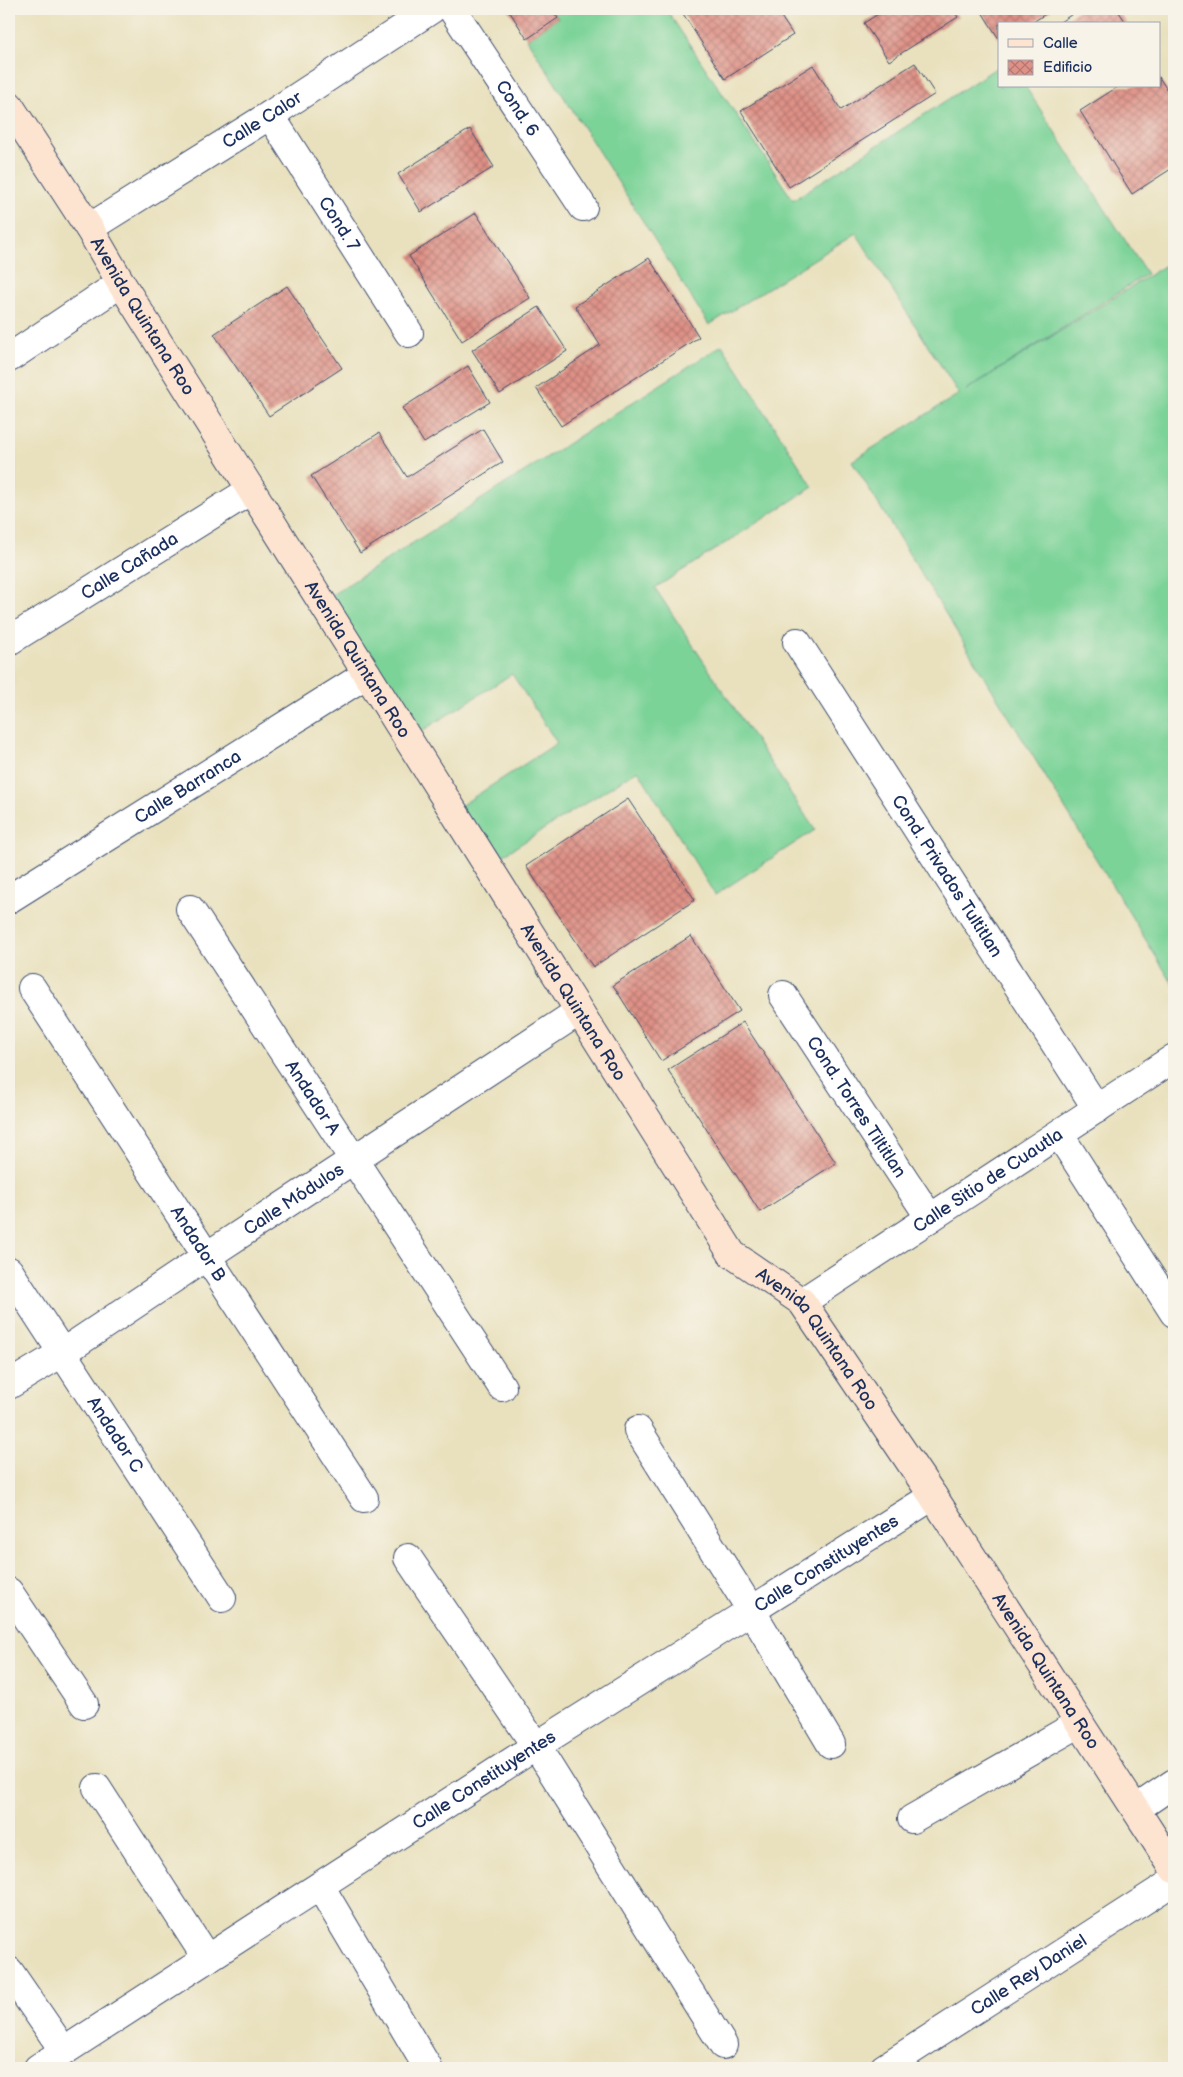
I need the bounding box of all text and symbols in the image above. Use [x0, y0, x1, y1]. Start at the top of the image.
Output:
legend [998, 22, 1160, 88]
text: Calle [1043, 34, 1078, 53]
text: Edificio [1043, 58, 1092, 77]
street label: Cond. 6 [492, 76, 544, 140]
street label: Calle Calor [218, 86, 306, 153]
street label: Cond. 7 [314, 193, 364, 255]
street label: Avenida Quintana Roo [86, 234, 199, 399]
street label: Calle Cañada [77, 528, 182, 604]
street label: Avenida Quintana Roo [301, 577, 415, 742]
street label: Calle Barranca [130, 745, 245, 828]
street label: Cond. Privados Tultitlan [887, 791, 1007, 961]
street label: Avenida Quintana Roo [516, 920, 631, 1085]
street label: Cond. Torres Tiltitlan [803, 1032, 911, 1182]
street label: Andador A [281, 1056, 345, 1139]
street label: Calle Sitio de Cuautla [909, 1124, 1066, 1237]
street label: Calle Módulos [239, 1158, 348, 1240]
street label: Andador B [166, 1202, 231, 1285]
street label: Avenida Quintana Roo [752, 1263, 883, 1414]
street label: Andador C [83, 1392, 148, 1476]
street label: Calle Constituyentes [750, 1510, 902, 1616]
street label: Avenida Quintana Roo [988, 1589, 1104, 1753]
street label: Calle Constituyentes [408, 1726, 560, 1834]
street label: Calle Rey Daniel [967, 1930, 1090, 2020]

